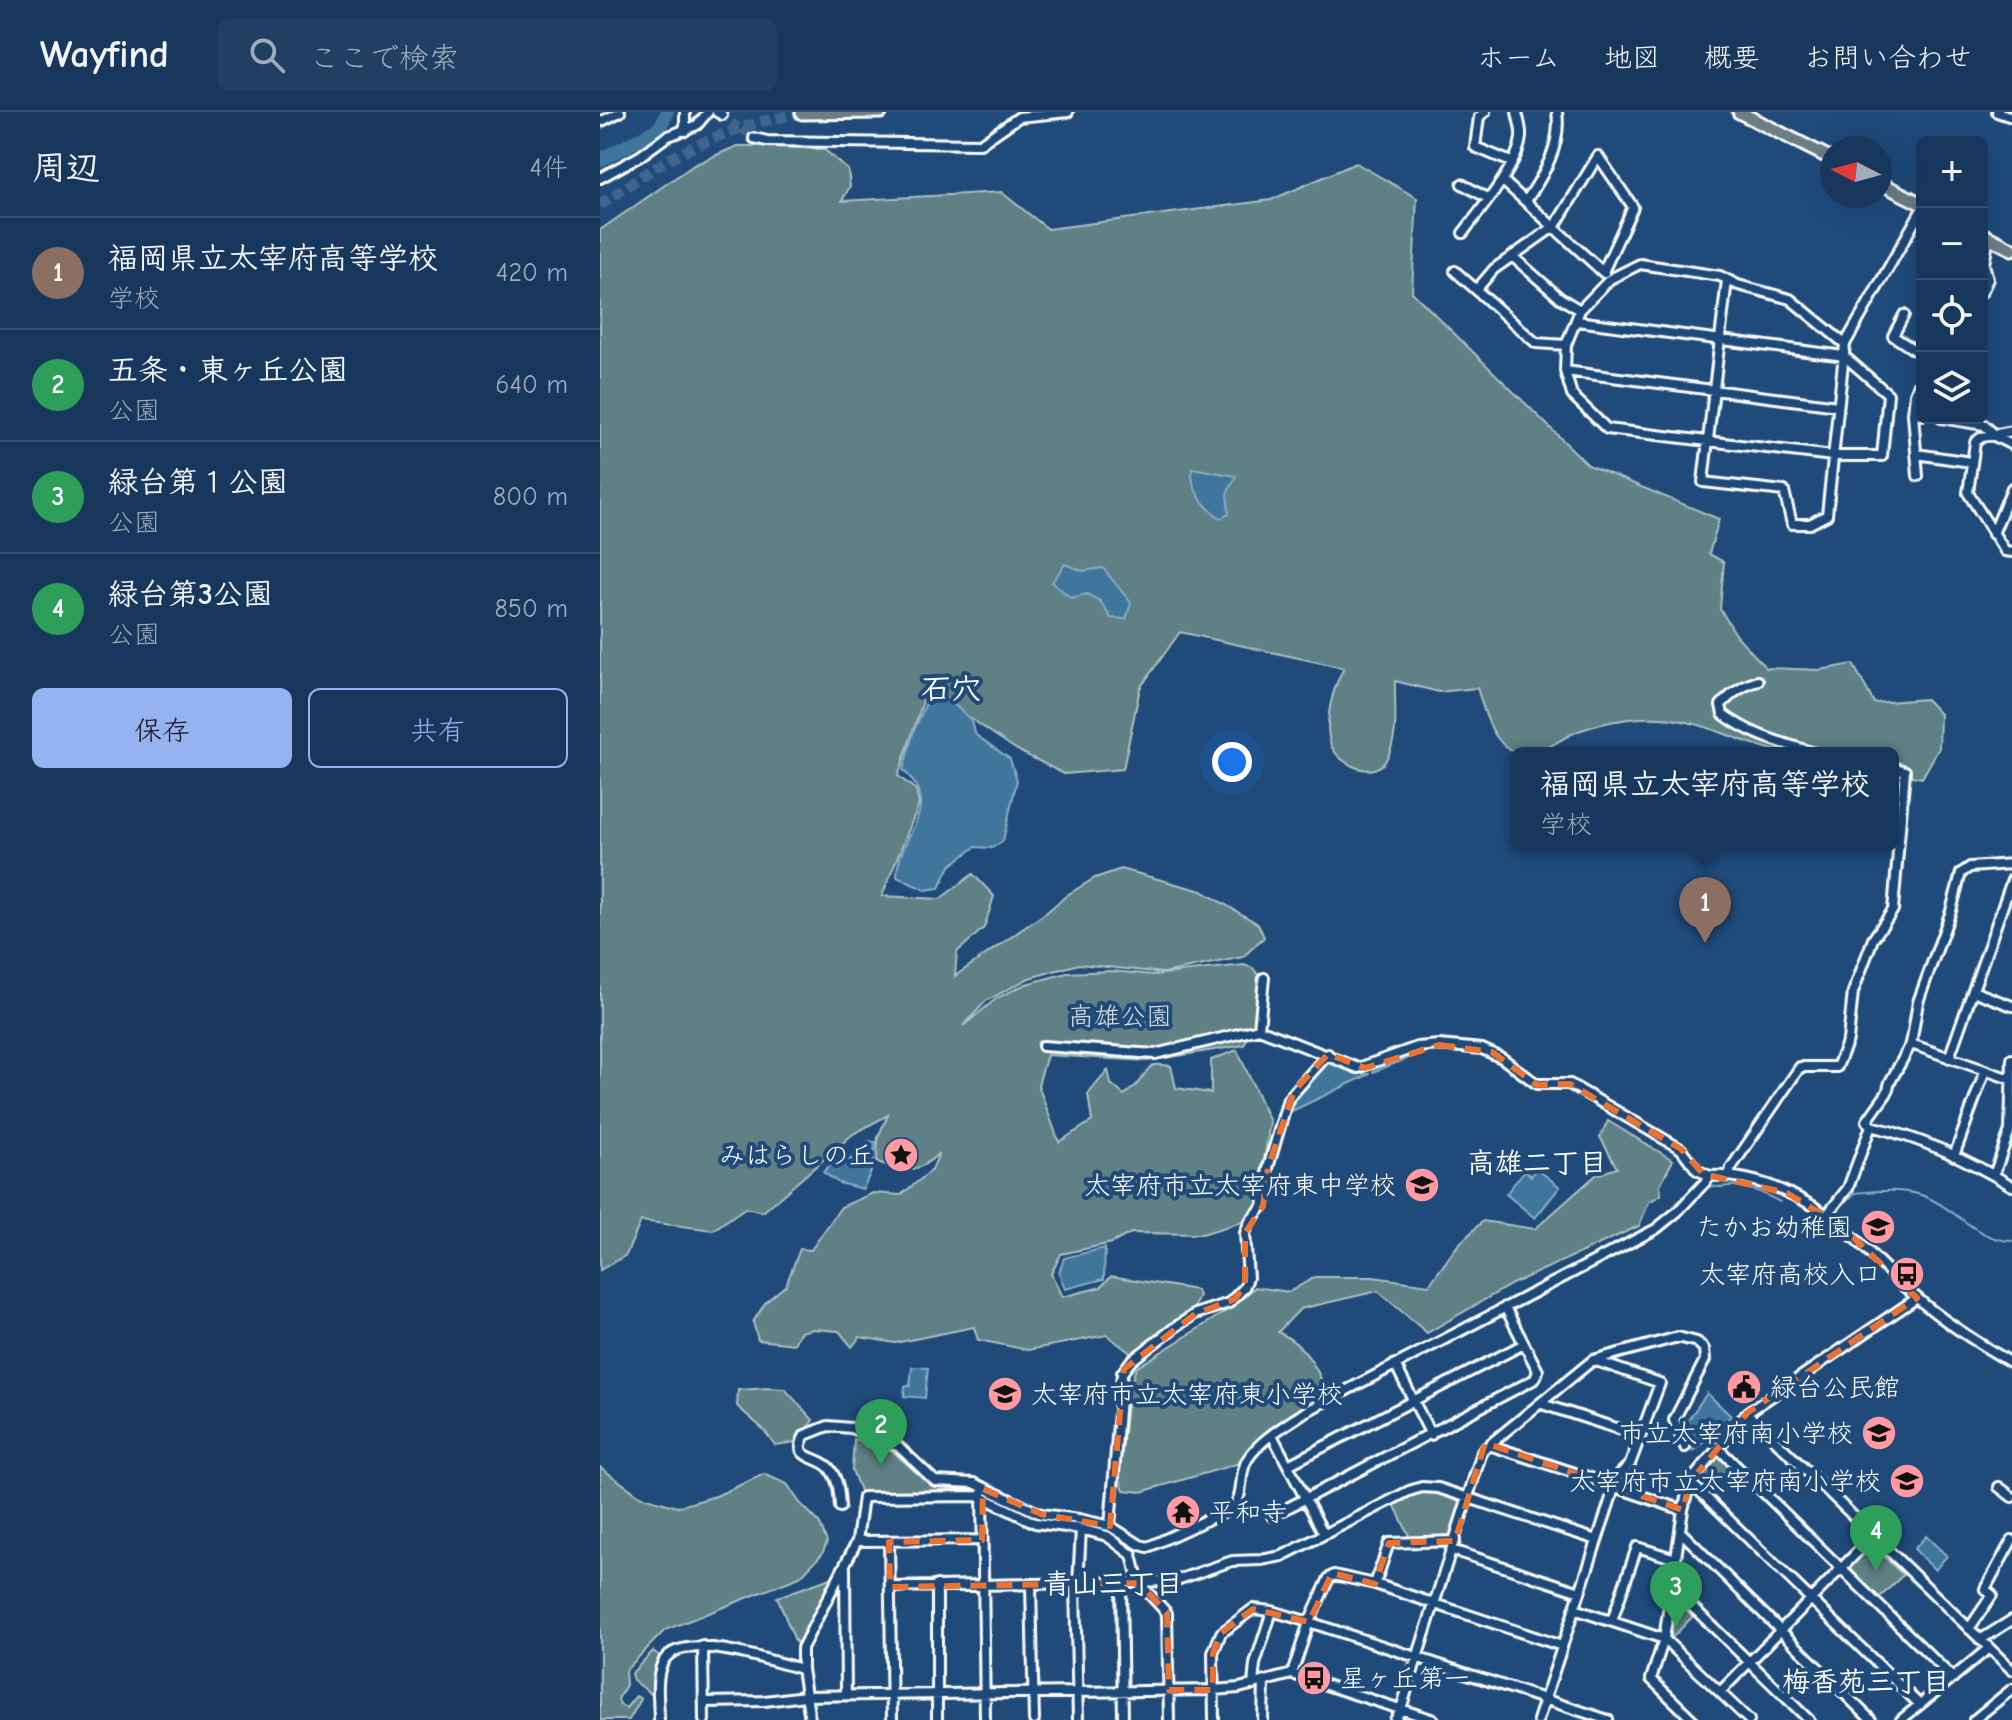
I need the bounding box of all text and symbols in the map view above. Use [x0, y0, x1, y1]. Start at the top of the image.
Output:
search box [217, 19, 777, 91]
text: Wayfind [40, 33, 169, 77]
icon: search [245, 33, 289, 77]
text: ここで検索 [309, 41, 459, 76]
text: ホーム [1477, 42, 1560, 74]
text: 地図 [1604, 42, 1660, 74]
text: 概要 [1704, 42, 1760, 74]
text: お問い合わせ [1804, 42, 1972, 74]
north arrow [1820, 136, 1892, 208]
map controls [1916, 136, 1988, 424]
button: + [1916, 136, 1988, 208]
text: 周辺 [32, 148, 100, 188]
text: 4件 [529, 153, 568, 183]
button: − [1916, 208, 1988, 280]
text: 福岡県立太宰府高等学校 [108, 241, 438, 276]
text: 1 [53, 258, 63, 288]
text: 420 m [496, 258, 568, 288]
button: locate [1916, 280, 1988, 352]
text: 学校 [108, 284, 160, 314]
button: layers [1916, 352, 1988, 424]
text: 五条・東ヶ丘公園 [108, 353, 348, 388]
text: 2 [52, 370, 64, 400]
text: 640 m [495, 370, 568, 400]
text: 公園 [108, 396, 160, 426]
text: 緑台第１公園 [108, 465, 288, 500]
text: 3 [52, 482, 64, 512]
text: 800 m [493, 482, 568, 512]
text: 公園 [108, 508, 160, 538]
text: 緑台第3公園 [108, 577, 273, 612]
text: 4 [52, 594, 64, 624]
text: 850 m [494, 594, 568, 624]
text: 公園 [108, 620, 160, 650]
district label: 石穴 [921, 672, 981, 707]
button: 保存 [32, 688, 292, 768]
button: 共有 [308, 688, 568, 768]
your location [1212, 742, 1252, 782]
popup [1511, 747, 1899, 851]
text: 福岡県立太宰府高等学校 [1540, 767, 1870, 802]
text: 学校 [1540, 810, 1592, 840]
pin: 1 [1679, 877, 1731, 943]
park label: 高雄公園 [1068, 1002, 1172, 1032]
place icon: みはらしの丘 [882, 1136, 920, 1174]
place label: みはらしの丘 [719, 1141, 875, 1171]
district label: 高雄二丁目 [1467, 1147, 1607, 1179]
school or university icon: 太宰府市立太宰府東中学校 [1403, 1166, 1441, 1204]
place label: 太宰府市立太宰府東中学校 [1084, 1171, 1396, 1201]
school or university icon: たかお幼稚園 [1859, 1208, 1897, 1246]
place label: たかお幼稚園 [1696, 1213, 1852, 1243]
bus stop icon: 太宰府高校入口 [1888, 1255, 1926, 1293]
place label: 太宰府高校入口 [1699, 1260, 1881, 1290]
public building icon: 緑台公民館 [1725, 1368, 1763, 1406]
place label: 緑台公民館 [1770, 1373, 1900, 1403]
school or university icon: 太宰府市立太宰府東小学校 [986, 1375, 1024, 1413]
place label: 太宰府市立太宰府東小学校 [1031, 1380, 1343, 1410]
pin: 2 [855, 1399, 907, 1465]
school or university icon: 市立太宰府南小学校 [1860, 1414, 1898, 1452]
place label: 市立太宰府南小学校 [1619, 1419, 1853, 1449]
school or university icon: 太宰府市立太宰府南小学校 [1888, 1462, 1926, 1500]
place label: 太宰府市立太宰府南小学校 [1569, 1467, 1881, 1497]
temple icon: 平和寺 [1164, 1493, 1202, 1531]
place label: 平和寺 [1209, 1498, 1287, 1528]
pin: 4 [1850, 1505, 1902, 1571]
pin: 3 [1650, 1561, 1702, 1627]
district label: 青山三丁目 [1043, 1568, 1183, 1600]
bus stop icon: 星ヶ丘第一 [1295, 1659, 1333, 1697]
place label: 星ヶ丘第一 [1340, 1664, 1470, 1694]
district label: 梅香苑三丁目 [1782, 1666, 1950, 1698]

